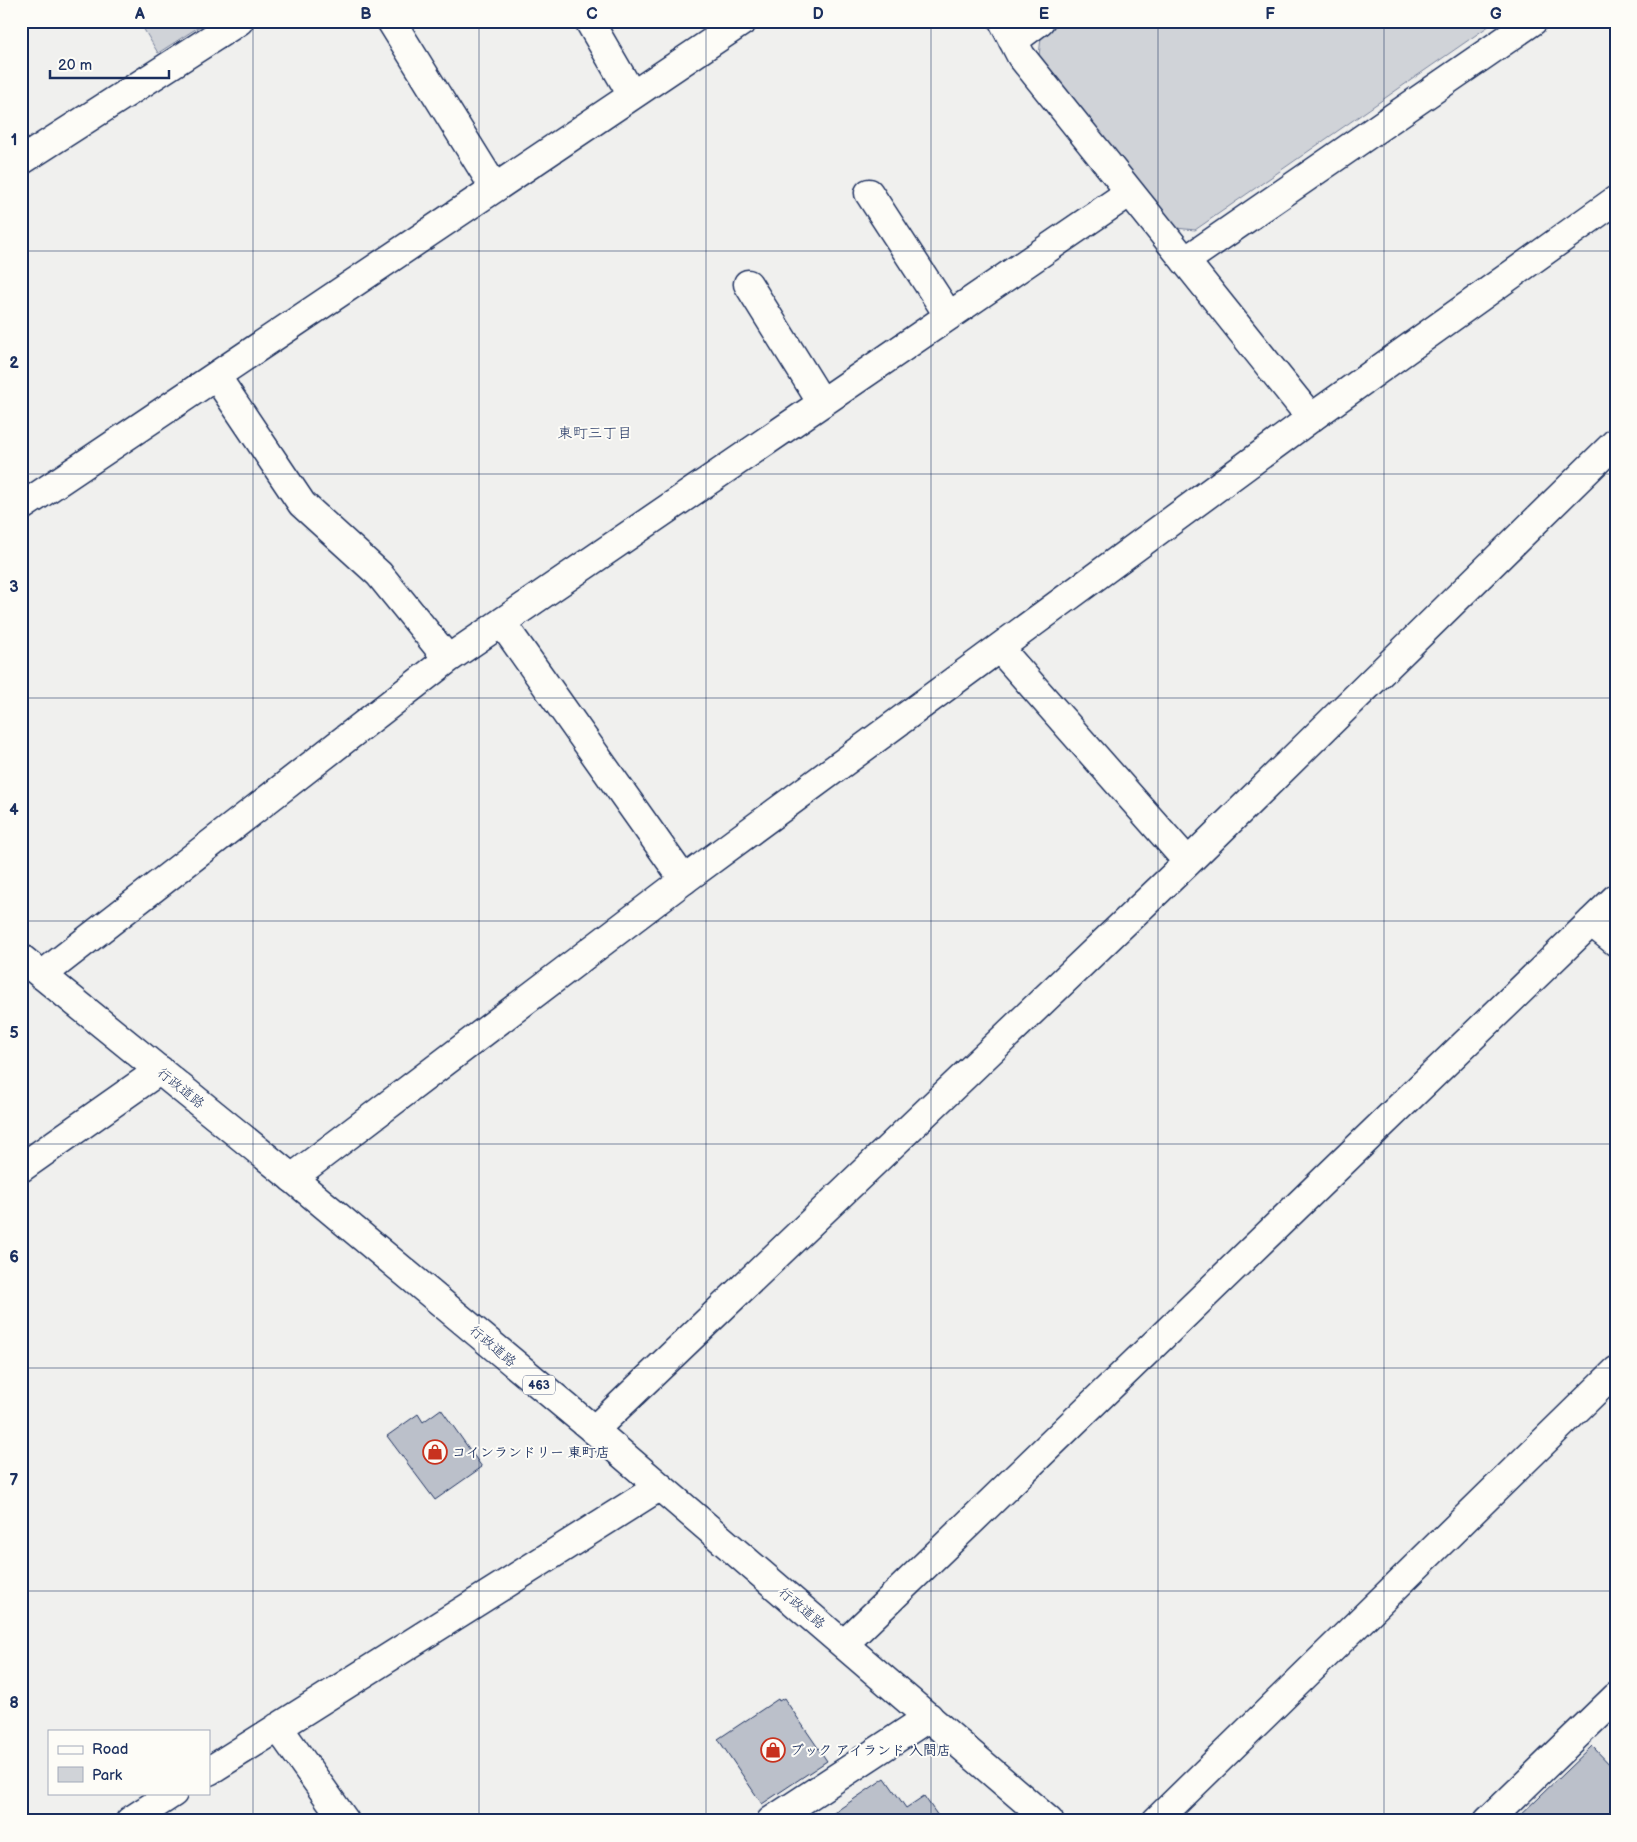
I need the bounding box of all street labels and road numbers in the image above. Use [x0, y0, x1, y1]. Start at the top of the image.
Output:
street label: 行政道路 [154, 1064, 208, 1112]
street label: 行政道路 [466, 1321, 520, 1371]
road number: 463 [523, 1376, 555, 1394]
street label: 行政道路 [775, 1583, 829, 1633]

